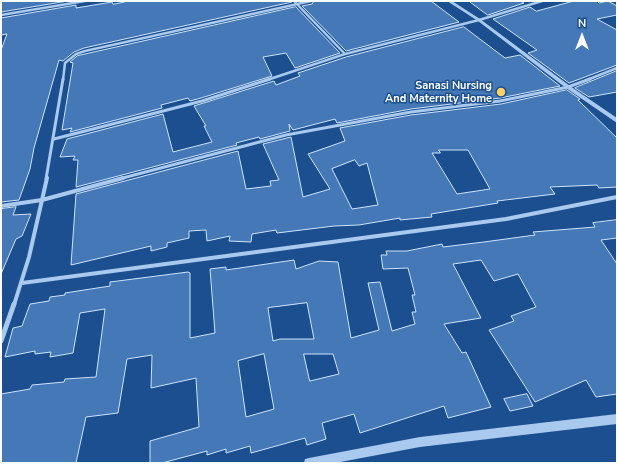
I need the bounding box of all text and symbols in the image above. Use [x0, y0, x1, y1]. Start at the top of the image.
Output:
north arrow [562, 16, 602, 56]
text: N [578, 16, 586, 31]
place label: Sanasi Nursing And Maternity Home [385, 79, 492, 105]
marker: Sanasi Nursing And Maternity Home [495, 86, 507, 98]

